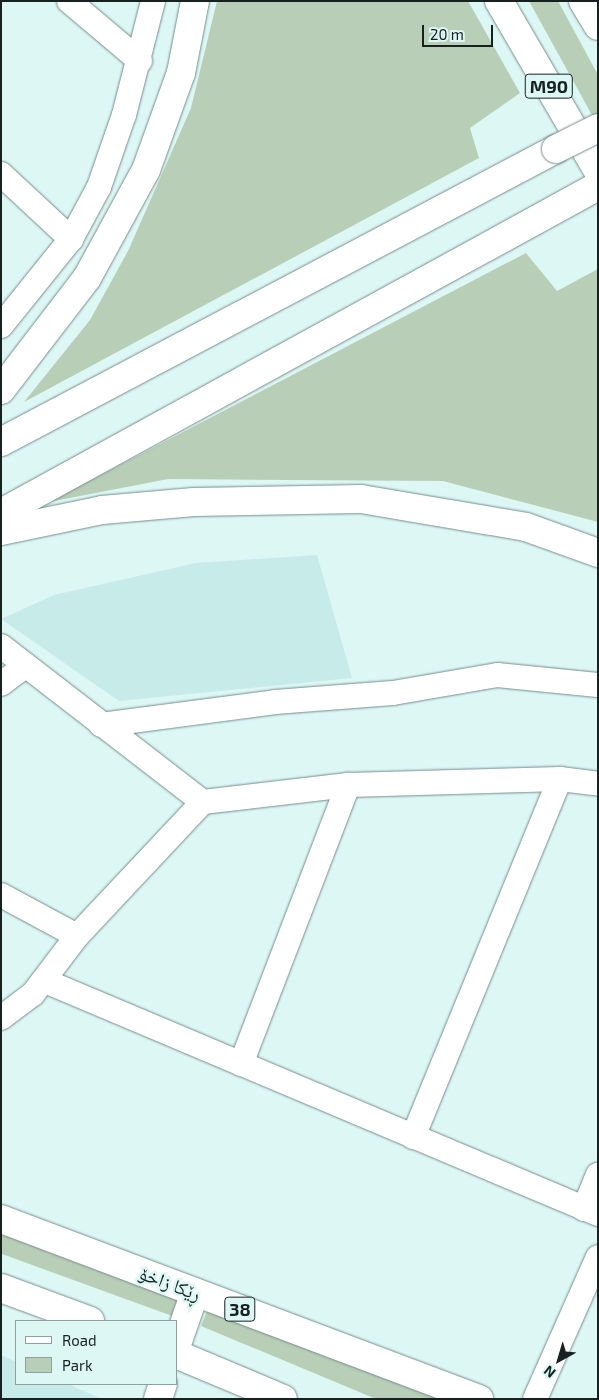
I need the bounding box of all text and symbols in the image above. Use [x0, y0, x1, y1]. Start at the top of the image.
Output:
scale bar [424, 15, 495, 47]
text: 20 m [430, 25, 464, 43]
road number: M90 [524, 70, 574, 102]
street label: ڕێکا زاخۆ [136, 1261, 204, 1305]
road number: 38 [224, 1294, 256, 1325]
legend [15, 1320, 178, 1385]
text: Road [62, 1331, 97, 1349]
north arrow [534, 1335, 584, 1385]
text: Park [62, 1356, 93, 1374]
text: N [540, 1362, 559, 1382]

